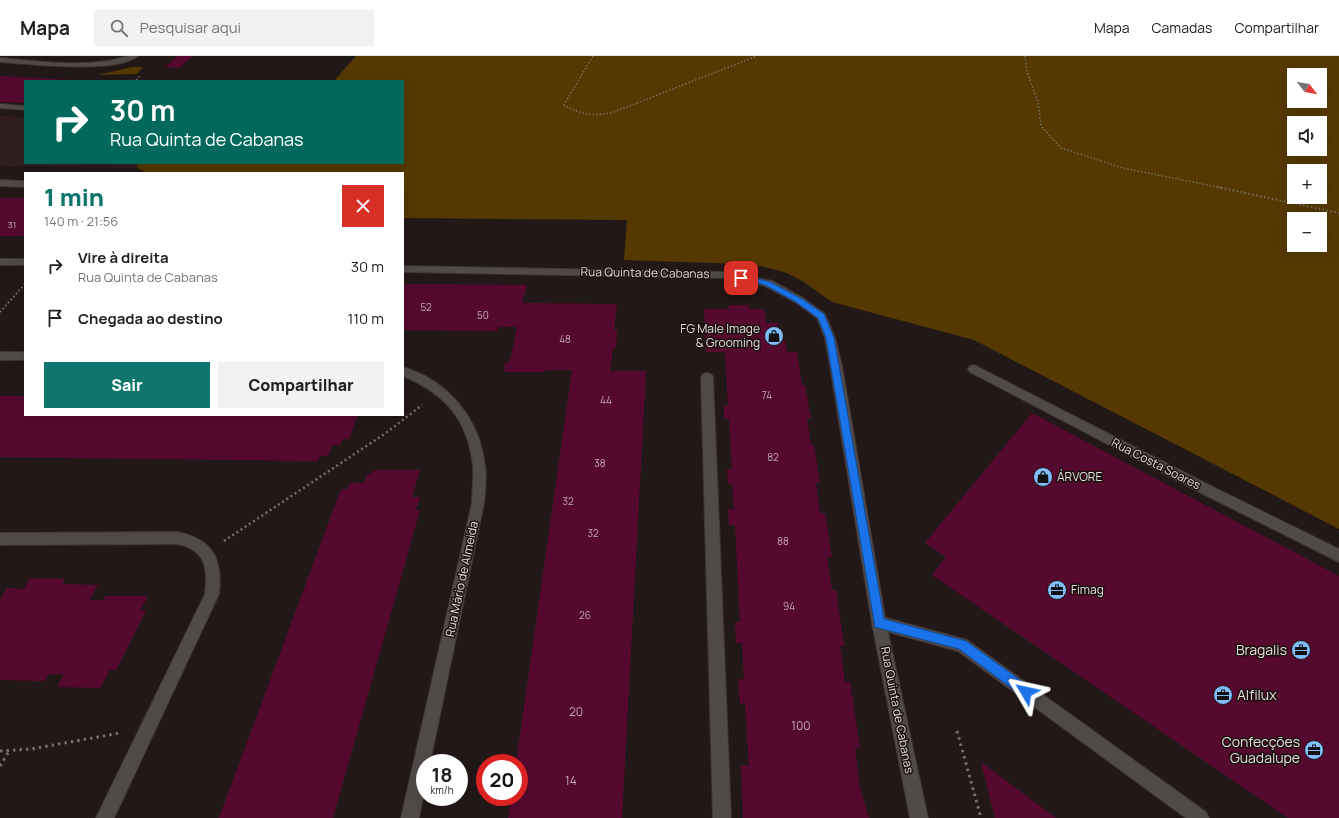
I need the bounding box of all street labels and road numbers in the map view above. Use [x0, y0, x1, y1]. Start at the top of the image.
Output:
street label: Rua Quinta de Cabanas [580, 263, 710, 282]
street label: Rua Costa Soares [1109, 434, 1204, 493]
street label: Rua Mário de Almeida [441, 520, 482, 638]
street label: Rua Quinta de Cabanas [877, 645, 918, 775]

